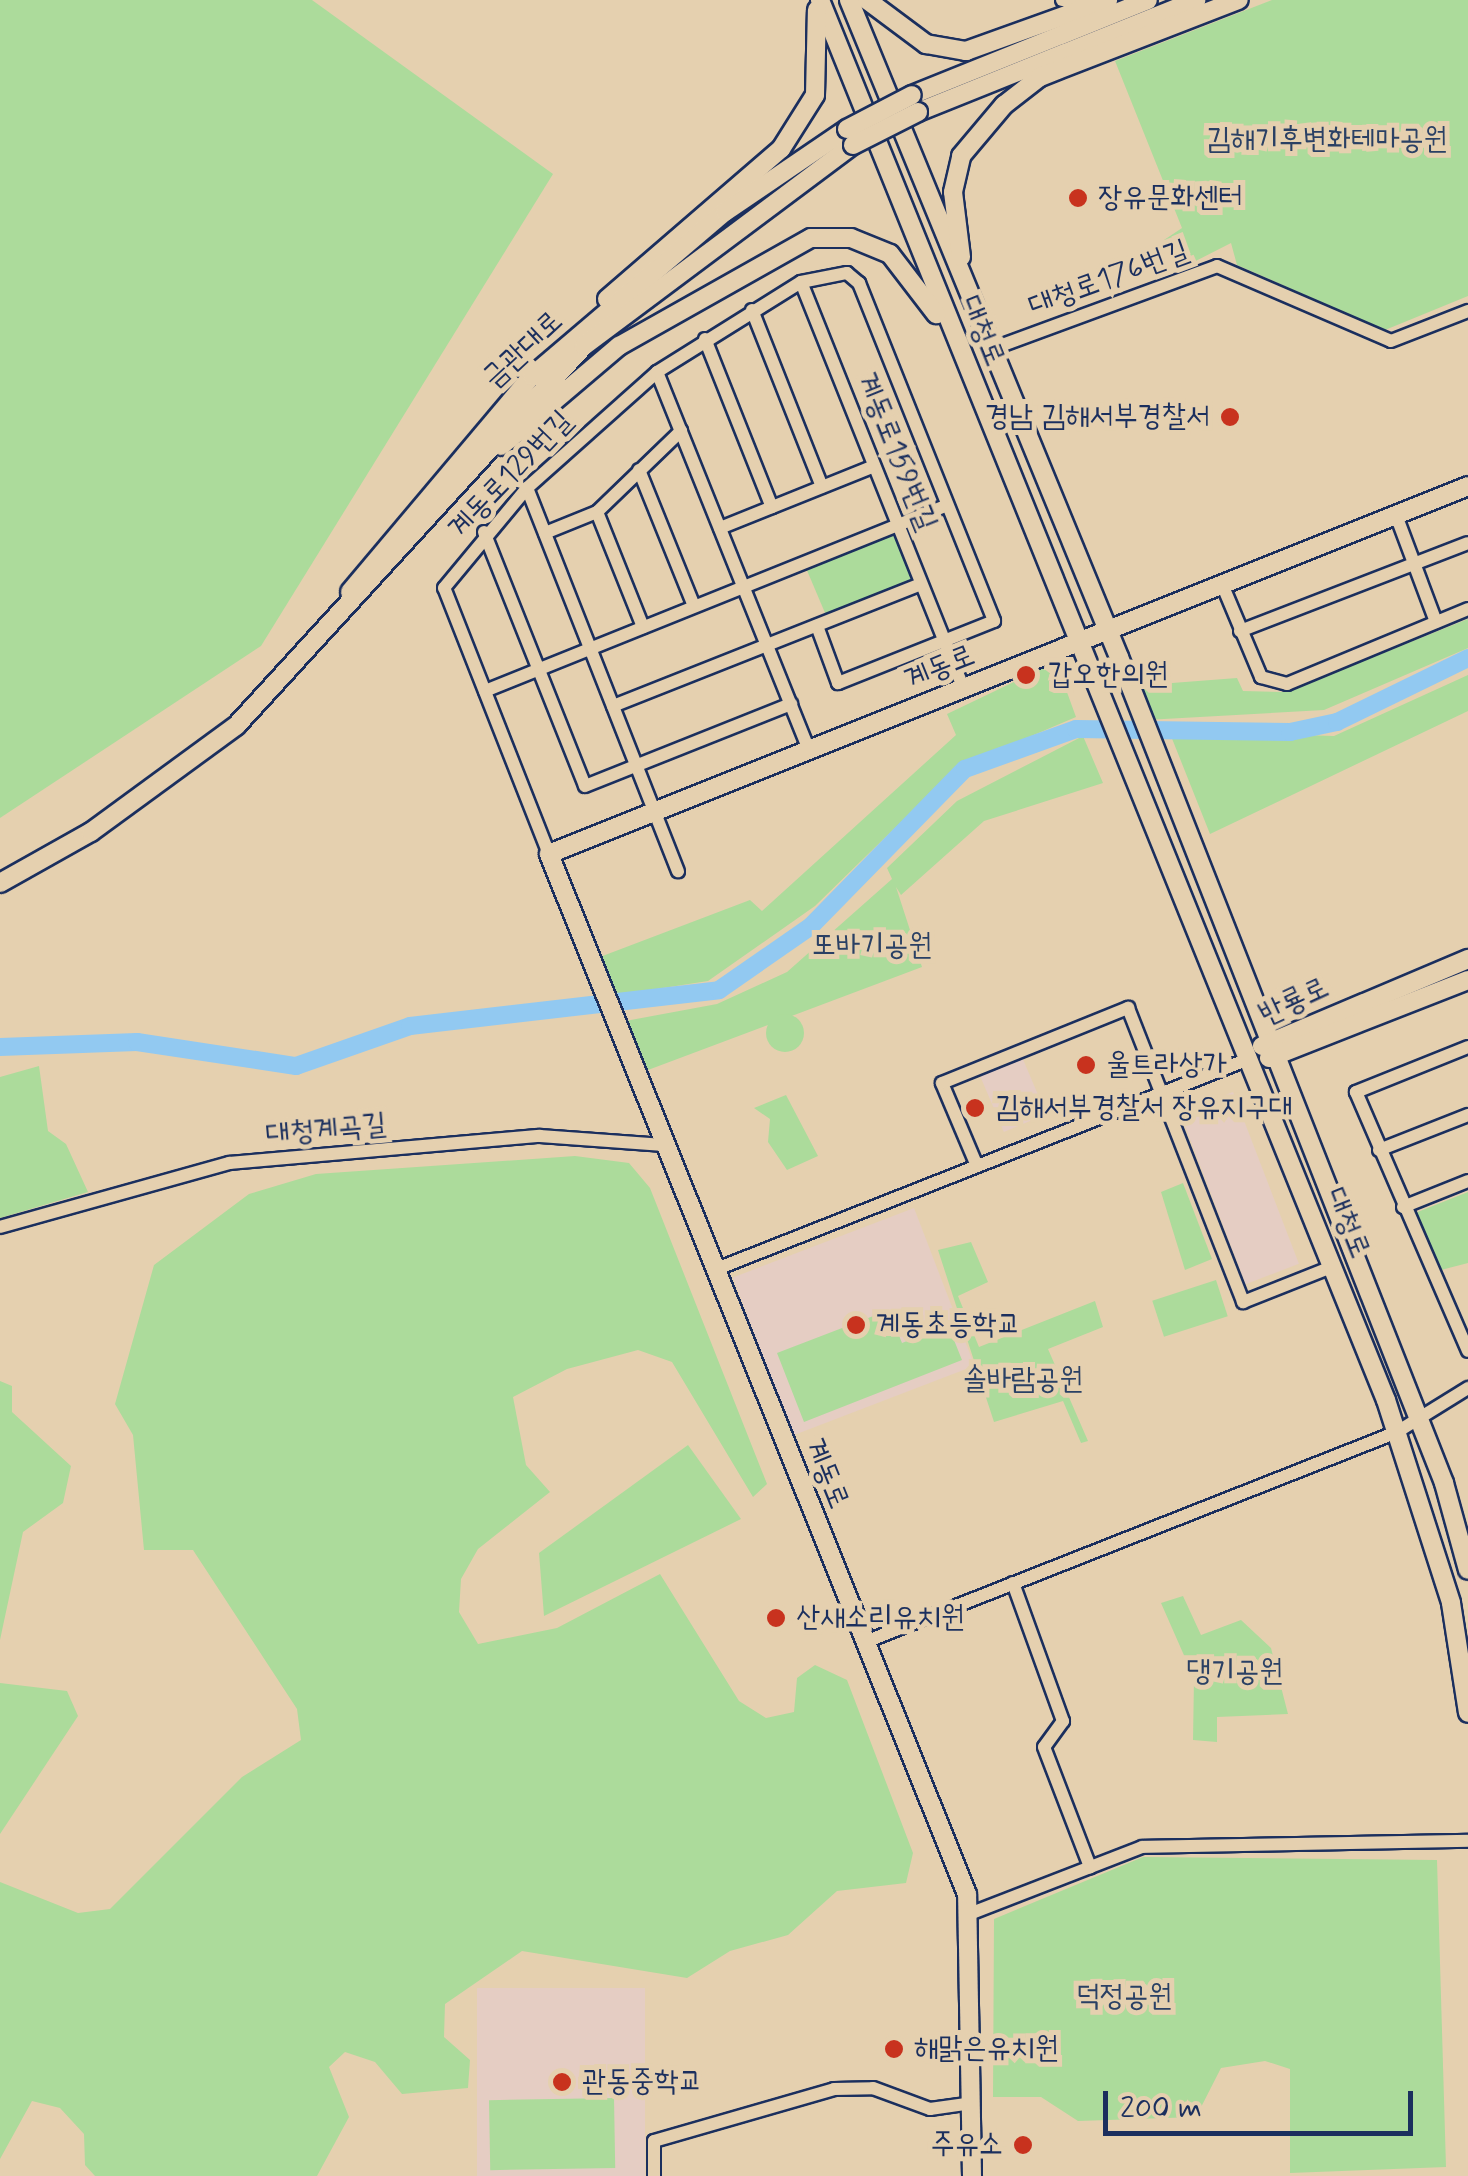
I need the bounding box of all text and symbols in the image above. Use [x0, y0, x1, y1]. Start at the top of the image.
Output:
park label: 김해기후변화테마공원 [1206, 122, 1448, 158]
place label: 장유문화센터 [1098, 180, 1243, 216]
marker: 장유문화센터 [1067, 187, 1089, 209]
street label: 대청로176번길 [1024, 233, 1194, 325]
street label: 대청로 [952, 291, 1012, 371]
street label: 금관대로 [475, 304, 571, 396]
street label: 계동로159번길 [848, 368, 944, 536]
place label: 경남 김해서부경찰서 [985, 399, 1210, 435]
street label: 계동로129번길 [441, 404, 581, 546]
marker: 경남 김해서부경찰서 [1219, 406, 1241, 428]
street label: 계동로 [900, 638, 980, 698]
place label: 갑오한의원 [1048, 657, 1169, 693]
marker: 갑오한의원 [1013, 662, 1039, 688]
park label: 또바기공원 [812, 928, 932, 964]
street label: 반룡로 [1254, 970, 1334, 1034]
place label: 울트라상가 [1106, 1047, 1227, 1083]
marker: 울트라상가 [1075, 1054, 1097, 1076]
place label: 김해서부경찰서 장유지구대 [995, 1090, 1293, 1126]
marker: 김해서부경찰서 장유지구대 [964, 1097, 986, 1119]
street label: 대청계곡길 [264, 1107, 388, 1153]
street label: 대청로 [1317, 1183, 1377, 1263]
place label: 계동초등학교 [876, 1307, 1021, 1343]
marker: 계동초등학교 [845, 1314, 867, 1336]
park label: 솔바람공원 [963, 1362, 1083, 1398]
street label: 계동로 [796, 1434, 856, 1514]
place label: 산새소리유치원 [796, 1600, 965, 1636]
marker: 산새소리유치원 [765, 1607, 787, 1629]
park label: 댕기공원 [1187, 1654, 1283, 1690]
park label: 덕정공원 [1076, 1979, 1172, 2015]
place label: 해맑은유치원 [914, 2031, 1059, 2067]
marker: 해맑은유치원 [883, 2038, 905, 2060]
place label: 관동중학교 [582, 2064, 703, 2100]
marker: 관동중학교 [551, 2071, 573, 2093]
scale bar [1108, 2071, 1418, 2133]
text: 200 m [1120, 2089, 1202, 2128]
place label: 주유소 [931, 2127, 1003, 2163]
marker: 주유소 [1012, 2134, 1034, 2156]

